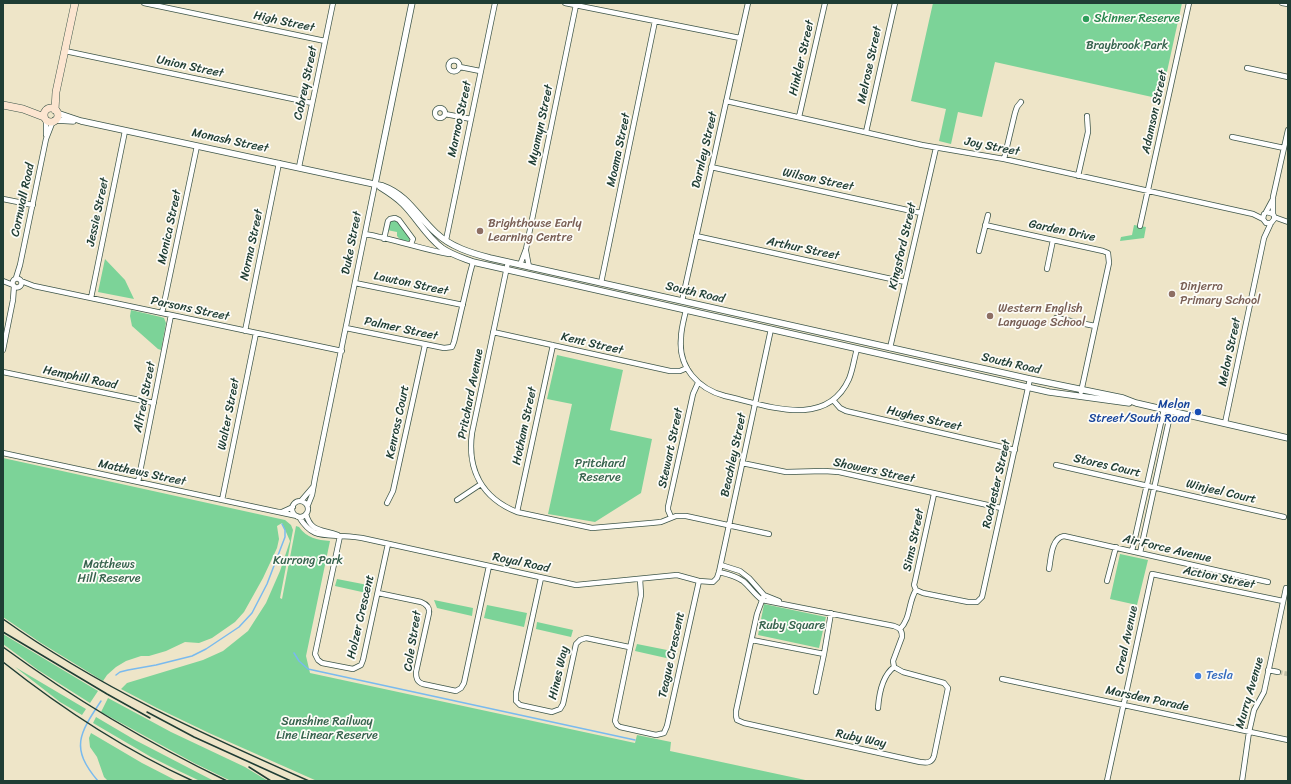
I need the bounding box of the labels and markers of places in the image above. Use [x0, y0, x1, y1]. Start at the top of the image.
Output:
place label: Skinner Reserve [1094, 12, 1180, 26]
marker: Skinner Reserve [1081, 14, 1091, 24]
place label: Brighthouse Early Learning Centre [488, 217, 582, 245]
marker: Brighthouse Early Learning Centre [475, 226, 485, 236]
place label: Dinjerra Primary School [1180, 280, 1260, 308]
marker: Dinjerra Primary School [1167, 289, 1177, 299]
place label: Western English Language School [998, 302, 1085, 330]
marker: Western English Language School [985, 311, 995, 321]
place label: Melon Street/South Road [1089, 398, 1190, 426]
marker: Melon Street/South Road [1193, 407, 1203, 417]
place label: Tesla [1206, 669, 1233, 683]
marker: Tesla [1193, 671, 1203, 681]

